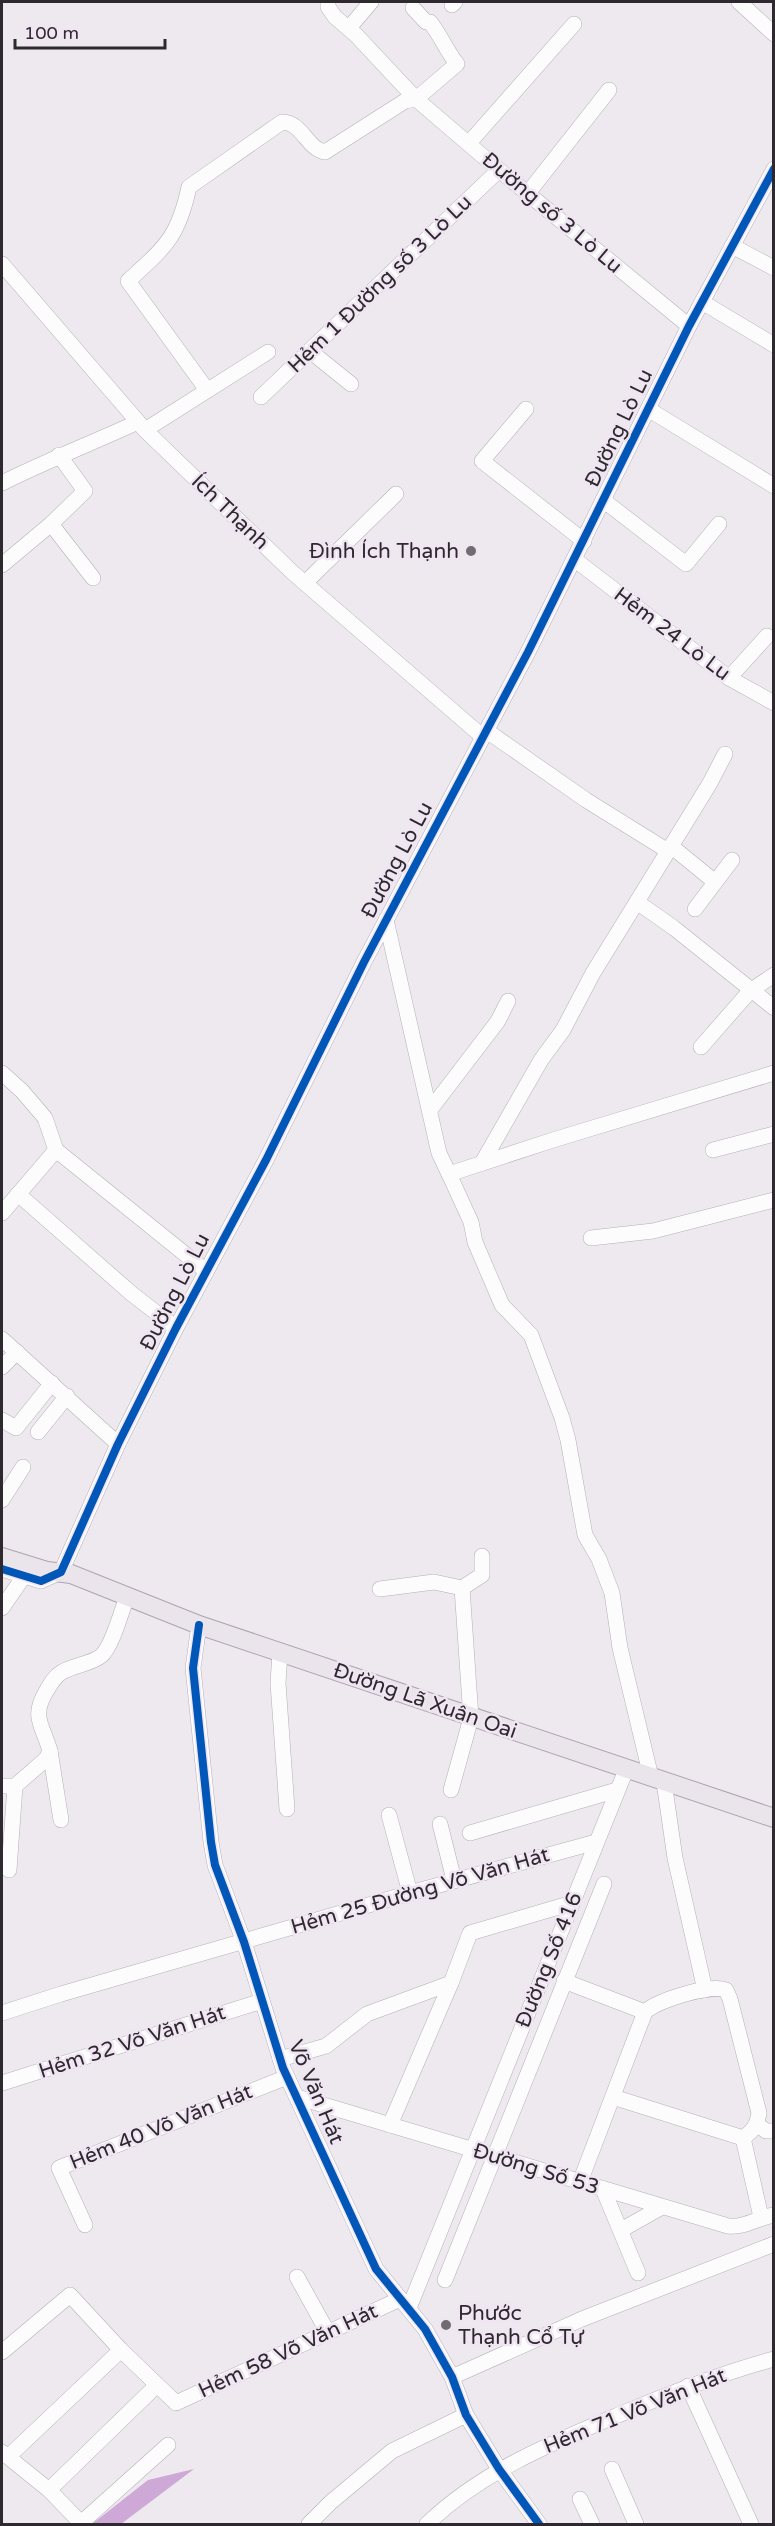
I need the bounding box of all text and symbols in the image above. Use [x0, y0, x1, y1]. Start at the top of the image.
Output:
scale bar [15, 12, 165, 50]
text: 100 m [24, 22, 79, 44]
street label: Đường số 3 Lò Lu [477, 147, 627, 279]
street label: Hẻm 1 Đường số 3 Lò Lu [283, 190, 477, 378]
street label: Đường Lò Lu [580, 365, 658, 491]
street label: Ích Thạnh [186, 469, 274, 555]
place label: Đình Ích Thạnh [309, 539, 459, 564]
marker: Đình Ích Thạnh [464, 544, 478, 558]
street label: Hẻm 24 Lò Lu [609, 582, 735, 686]
street label: Đường Lò Lu [356, 798, 438, 922]
street label: Đường Lò Lu [135, 1229, 215, 1355]
street label: Đường Lã Xuân Oai [330, 1658, 520, 1744]
street label: Hẻm 25 Đường Võ Văn Hát [288, 1842, 552, 1940]
street label: Đường Số 416 [510, 1889, 588, 2031]
street label: Hẻm 32 Võ Văn Hát [36, 2000, 228, 2084]
street label: Võ Văn Hát [283, 2036, 349, 2148]
street label: Hẻm 40 Võ Văn Hát [66, 2079, 256, 2175]
street label: Đường Số 53 [470, 2138, 602, 2200]
street label: Hẻm 58 Võ Văn Hát [195, 2299, 381, 2403]
place label: Phước Thạnh Cổ Tự [458, 2301, 585, 2350]
marker: Phước Thạnh Cổ Tự [439, 2318, 453, 2332]
street label: Hẻm 71 Võ Văn Hát [540, 2363, 730, 2459]

